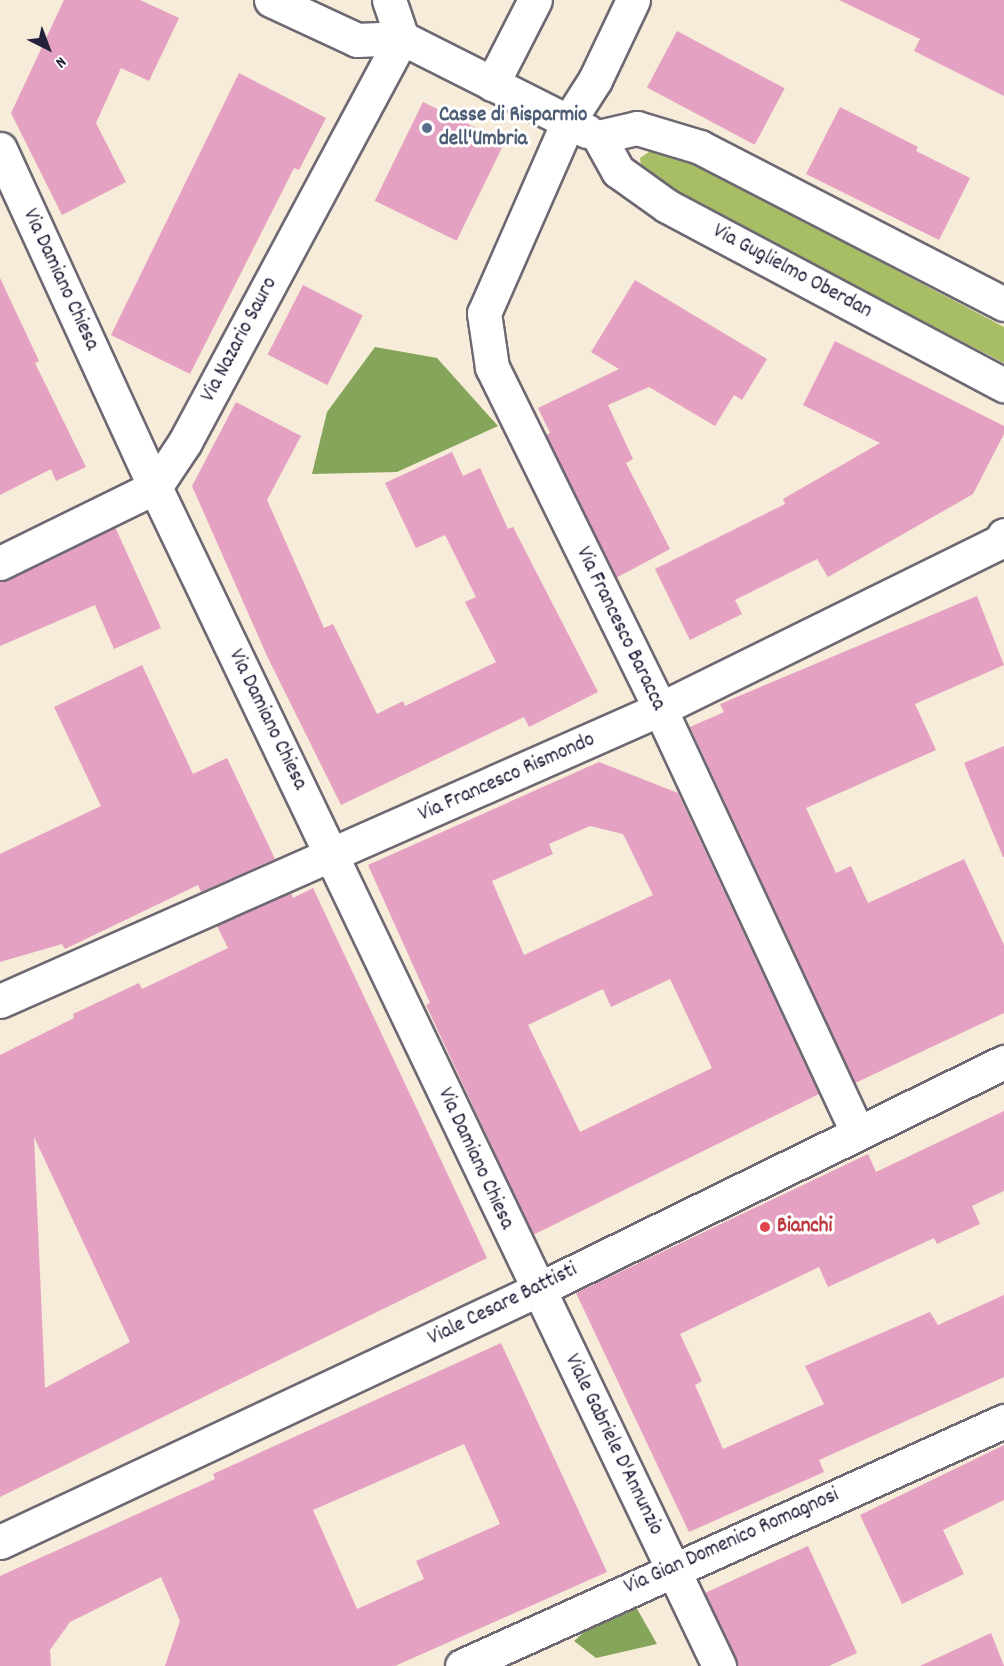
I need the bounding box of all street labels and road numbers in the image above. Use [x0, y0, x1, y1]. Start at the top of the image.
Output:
street label: Via Damiano Chiesa [16, 205, 104, 355]
street label: Via Guglielmo Oberdan [708, 219, 876, 325]
street label: Via Nazario Sauro [197, 273, 283, 407]
street label: Via Francesco Baracca [570, 543, 670, 715]
street label: Via Damiano Chiesa [222, 646, 312, 794]
street label: Via Francesco Rismondo [415, 728, 599, 828]
street label: Via Damiano Chiesa [431, 1084, 519, 1234]
street label: Viale Cesare Battisti [424, 1258, 582, 1352]
street label: Viale Gabriele D'Annunzio [558, 1350, 668, 1540]
street label: Via Gian Domenico Romagnosi [621, 1483, 843, 1601]

